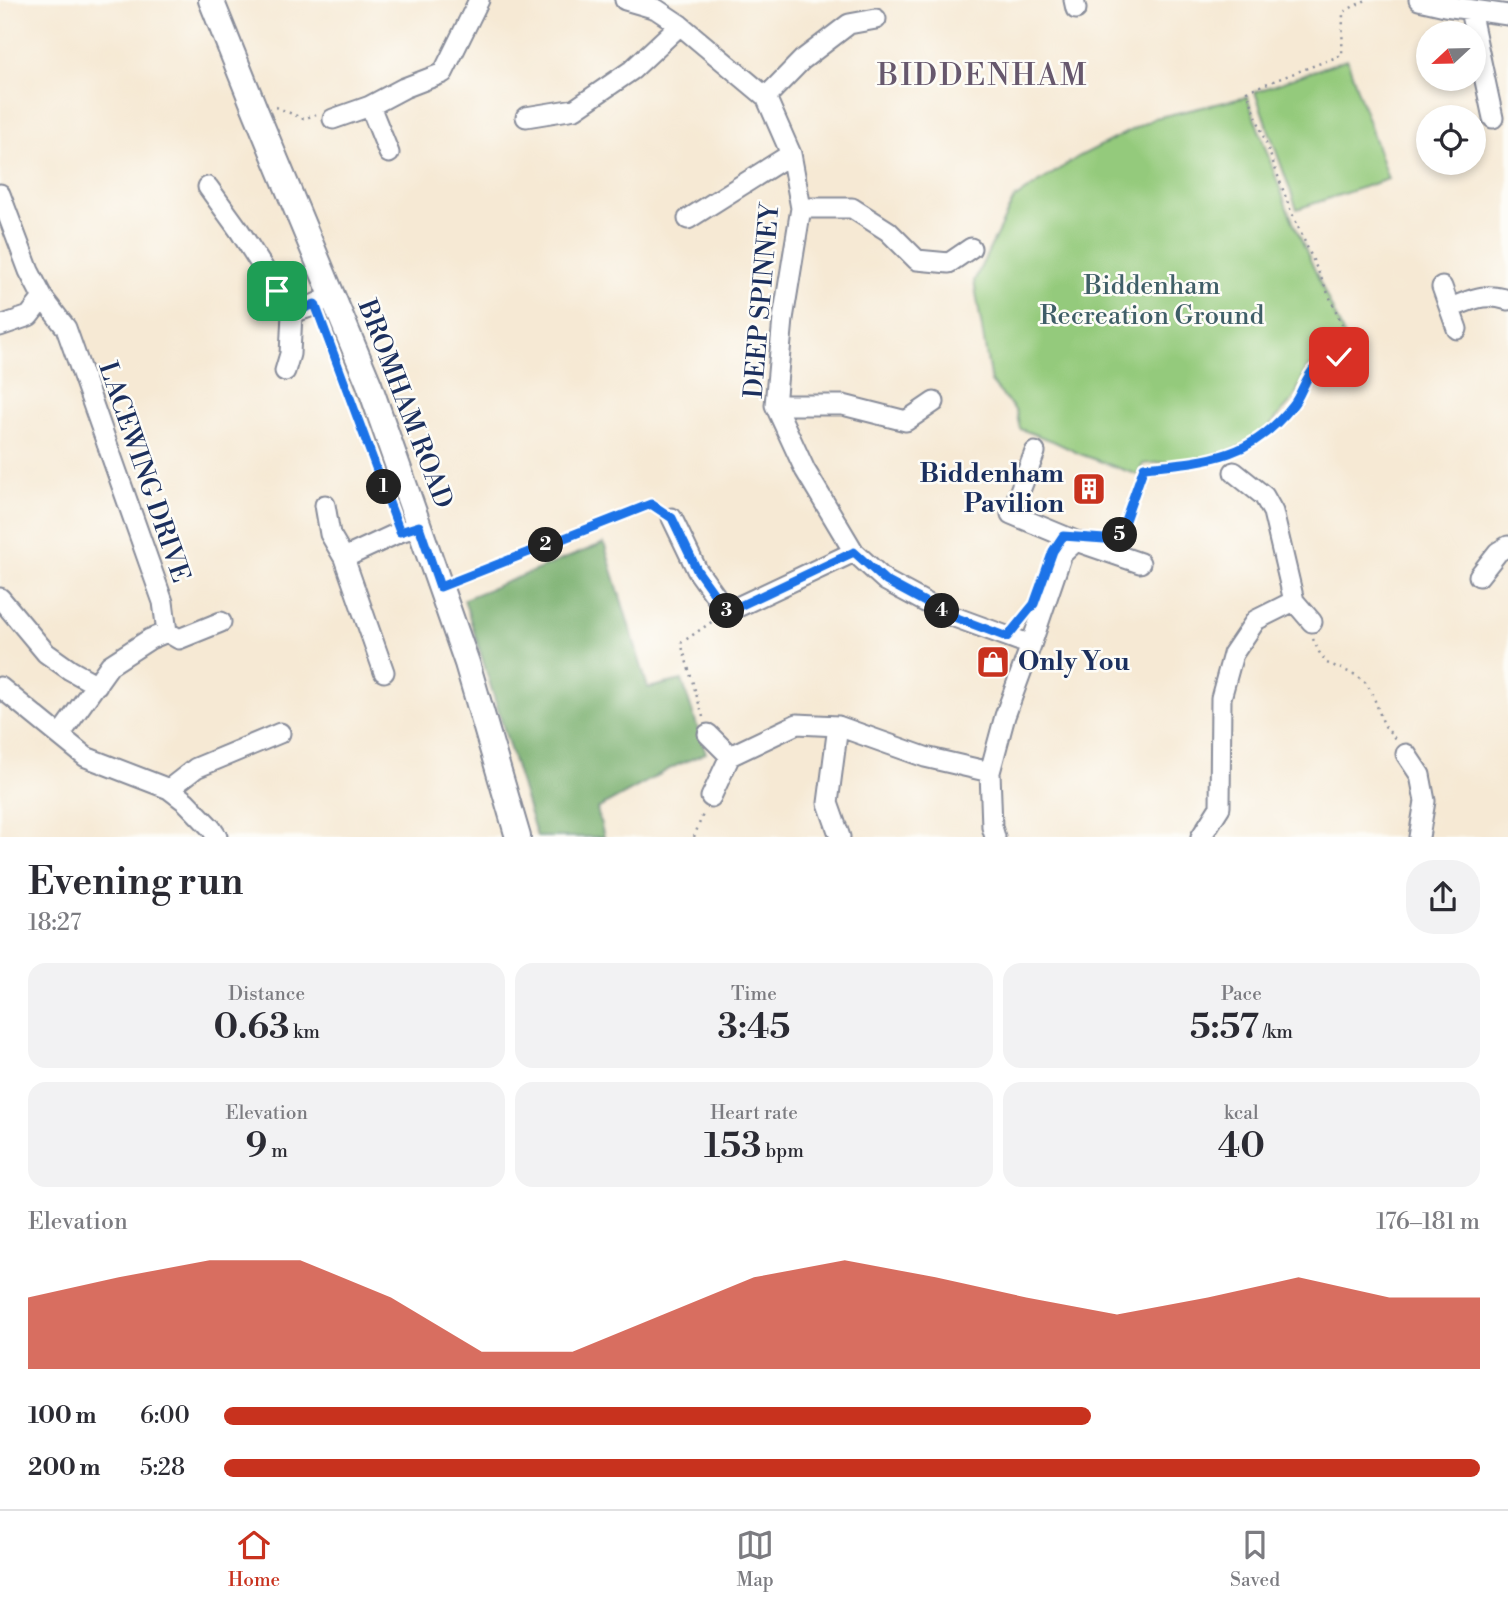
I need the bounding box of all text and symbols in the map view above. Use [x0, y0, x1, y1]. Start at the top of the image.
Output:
north arrow [1416, 21, 1486, 91]
map controls [1416, 21, 1486, 175]
district label: BIDDENHAM [876, 57, 1089, 95]
button: locate [1416, 105, 1486, 175]
street label: DEEP SPINNEY [738, 200, 787, 400]
pin [247, 261, 307, 321]
park label: Biddenham Recreation Ground [1040, 270, 1264, 332]
icon: arrive [258, 272, 296, 310]
street label: BROMHAM ROAD [350, 294, 460, 513]
pin [1309, 327, 1369, 387]
icon: check [1320, 338, 1358, 376]
street label: LACEWING DRIVE [91, 358, 197, 586]
place label: Biddenham Pavilion [920, 458, 1064, 520]
pin: 1 [366, 470, 402, 504]
building icon: Biddenham Pavilion [1070, 470, 1108, 508]
text: 1 [379, 474, 388, 498]
pin: 5 [1102, 518, 1138, 552]
text: 5 [1114, 522, 1125, 546]
pin: 2 [528, 528, 564, 562]
text: 2 [540, 532, 551, 556]
pin: 3 [710, 594, 744, 628]
pin: 4 [925, 594, 960, 628]
text: 3 [721, 598, 732, 622]
text: 4 [935, 598, 948, 622]
shop icon: Only You [974, 643, 1012, 681]
place label: Only You [1018, 646, 1130, 678]
text: Evening run [28, 859, 243, 906]
button: share [1406, 860, 1480, 934]
text: 18:27 [28, 909, 81, 937]
text: Distance [228, 982, 305, 1006]
text: Time [731, 982, 777, 1006]
text: Pace [1221, 982, 1262, 1006]
text: 0.63 [213, 1006, 289, 1049]
text: 3:45 [718, 1006, 790, 1049]
text: 5:57 [1190, 1006, 1259, 1049]
text: km [289, 1020, 320, 1044]
text: /km [1259, 1020, 1293, 1044]
text: Elevation [226, 1101, 308, 1125]
text: Heart rate [710, 1101, 798, 1125]
text: kcal [1224, 1101, 1259, 1125]
text: 9 [245, 1125, 267, 1168]
text: 153 [704, 1125, 762, 1168]
text: 40 [1218, 1125, 1265, 1168]
text: m [267, 1139, 288, 1163]
text: bpm [762, 1139, 804, 1163]
text: Elevation [28, 1208, 128, 1236]
text: 176–181 m [1376, 1208, 1480, 1236]
text: 100 m [28, 1402, 96, 1430]
text: 6:00 [140, 1402, 190, 1430]
text: 200 m [28, 1454, 100, 1482]
text: 5:28 [140, 1454, 185, 1482]
tab: Home [228, 1526, 280, 1592]
tab: Map [736, 1526, 774, 1592]
tab: Saved [1230, 1526, 1280, 1592]

